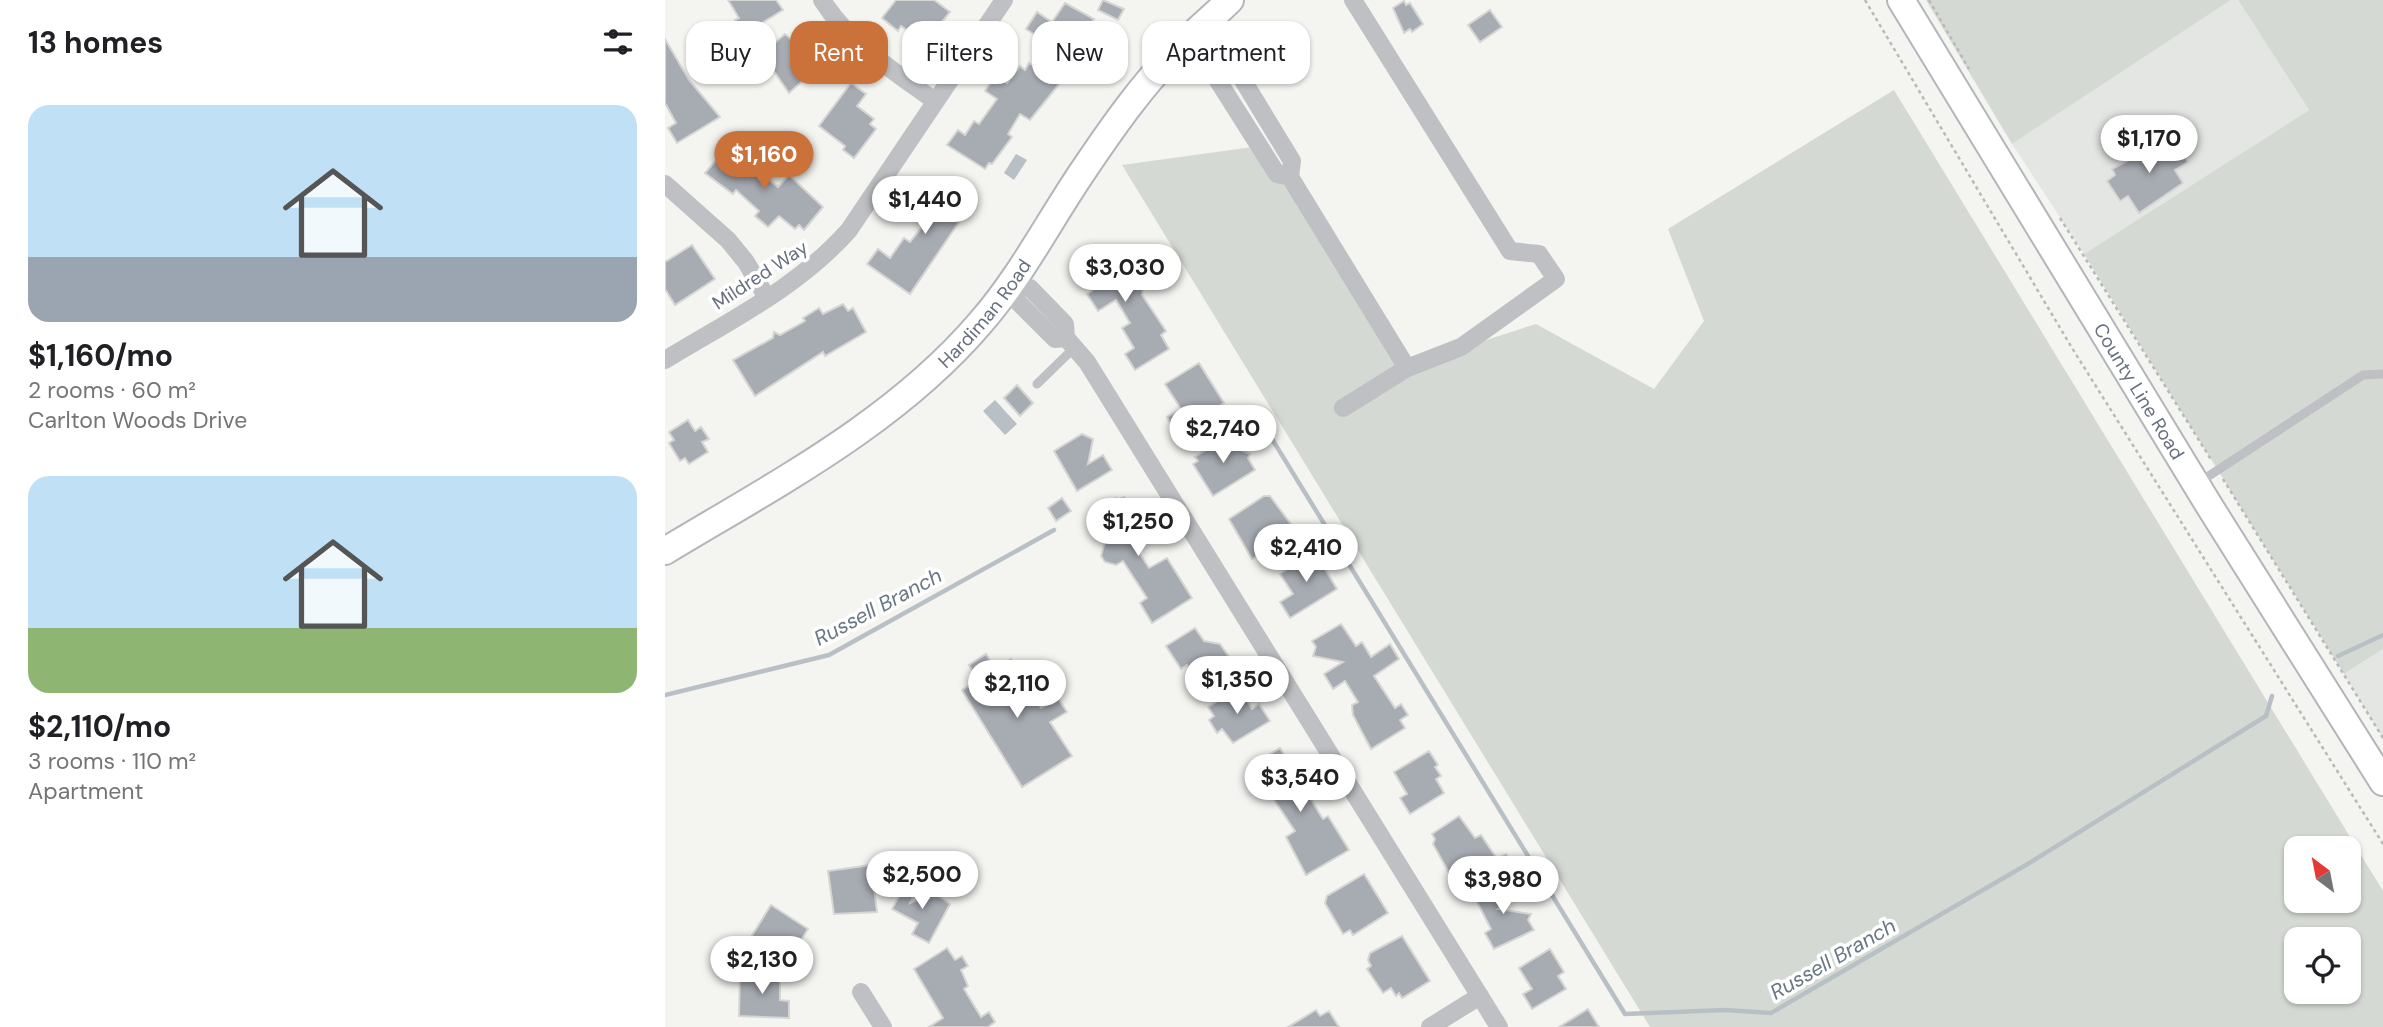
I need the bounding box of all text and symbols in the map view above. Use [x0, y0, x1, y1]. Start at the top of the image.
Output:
chip: Buy [686, 21, 776, 84]
chip: Rent [790, 21, 888, 84]
chip: Filters [902, 21, 1018, 84]
chip: New [1032, 21, 1128, 84]
chip: Apartment [1142, 21, 1310, 84]
text: 13 homes [28, 23, 163, 62]
icon: filters [599, 23, 637, 61]
pin: $1,170 [2092, 116, 2206, 175]
text: $1,170 [2117, 123, 2181, 153]
pin: $1,160 [707, 132, 821, 191]
text: $1,160 [730, 139, 798, 169]
icon: home [270, 150, 396, 276]
pin: $1,440 [868, 176, 982, 236]
text: $1,440 [888, 184, 962, 214]
street label: Mildred Way [707, 235, 813, 315]
pin: $3,030 [1068, 244, 1182, 304]
text: $3,030 [1085, 252, 1165, 282]
street label: Hardiman Road [932, 254, 1036, 373]
street label: County Line Road [2088, 318, 2190, 464]
text: $1,160/mo [28, 336, 173, 375]
text: 2 rooms · 60 m² [28, 375, 196, 405]
text: Carlton Woods Drive [28, 405, 247, 435]
pin: $2,740 [1166, 406, 1280, 465]
text: $2,740 [1185, 413, 1261, 443]
pin: $1,250 [1081, 498, 1195, 558]
text: $1,250 [1102, 506, 1174, 536]
icon: home [270, 521, 396, 647]
pin: $2,410 [1249, 524, 1363, 584]
text: $2,410 [1270, 532, 1342, 562]
water label: Russell Branch [809, 562, 947, 652]
pin: $1,350 [1180, 656, 1294, 716]
pin: $2,110 [960, 660, 1074, 720]
text: $1,350 [1201, 664, 1273, 694]
text: $2,110 [984, 668, 1050, 698]
text: $2,110/mo [28, 707, 171, 746]
text: 3 rooms · 110 m² [28, 746, 196, 776]
pin: $3,540 [1243, 754, 1357, 814]
text: $3,540 [1261, 762, 1339, 792]
text: Apartment [28, 776, 143, 806]
north arrow [2284, 836, 2361, 914]
map controls [2284, 836, 2361, 1004]
pin: $2,500 [865, 852, 979, 911]
pin: $3,980 [1446, 856, 1560, 916]
text: $2,500 [882, 859, 962, 889]
text: $3,980 [1464, 864, 1542, 894]
water label: Russell Branch [1765, 912, 1901, 1006]
button: locate [2284, 927, 2361, 1004]
pin: $2,130 [705, 936, 819, 996]
text: $2,130 [726, 944, 798, 974]

